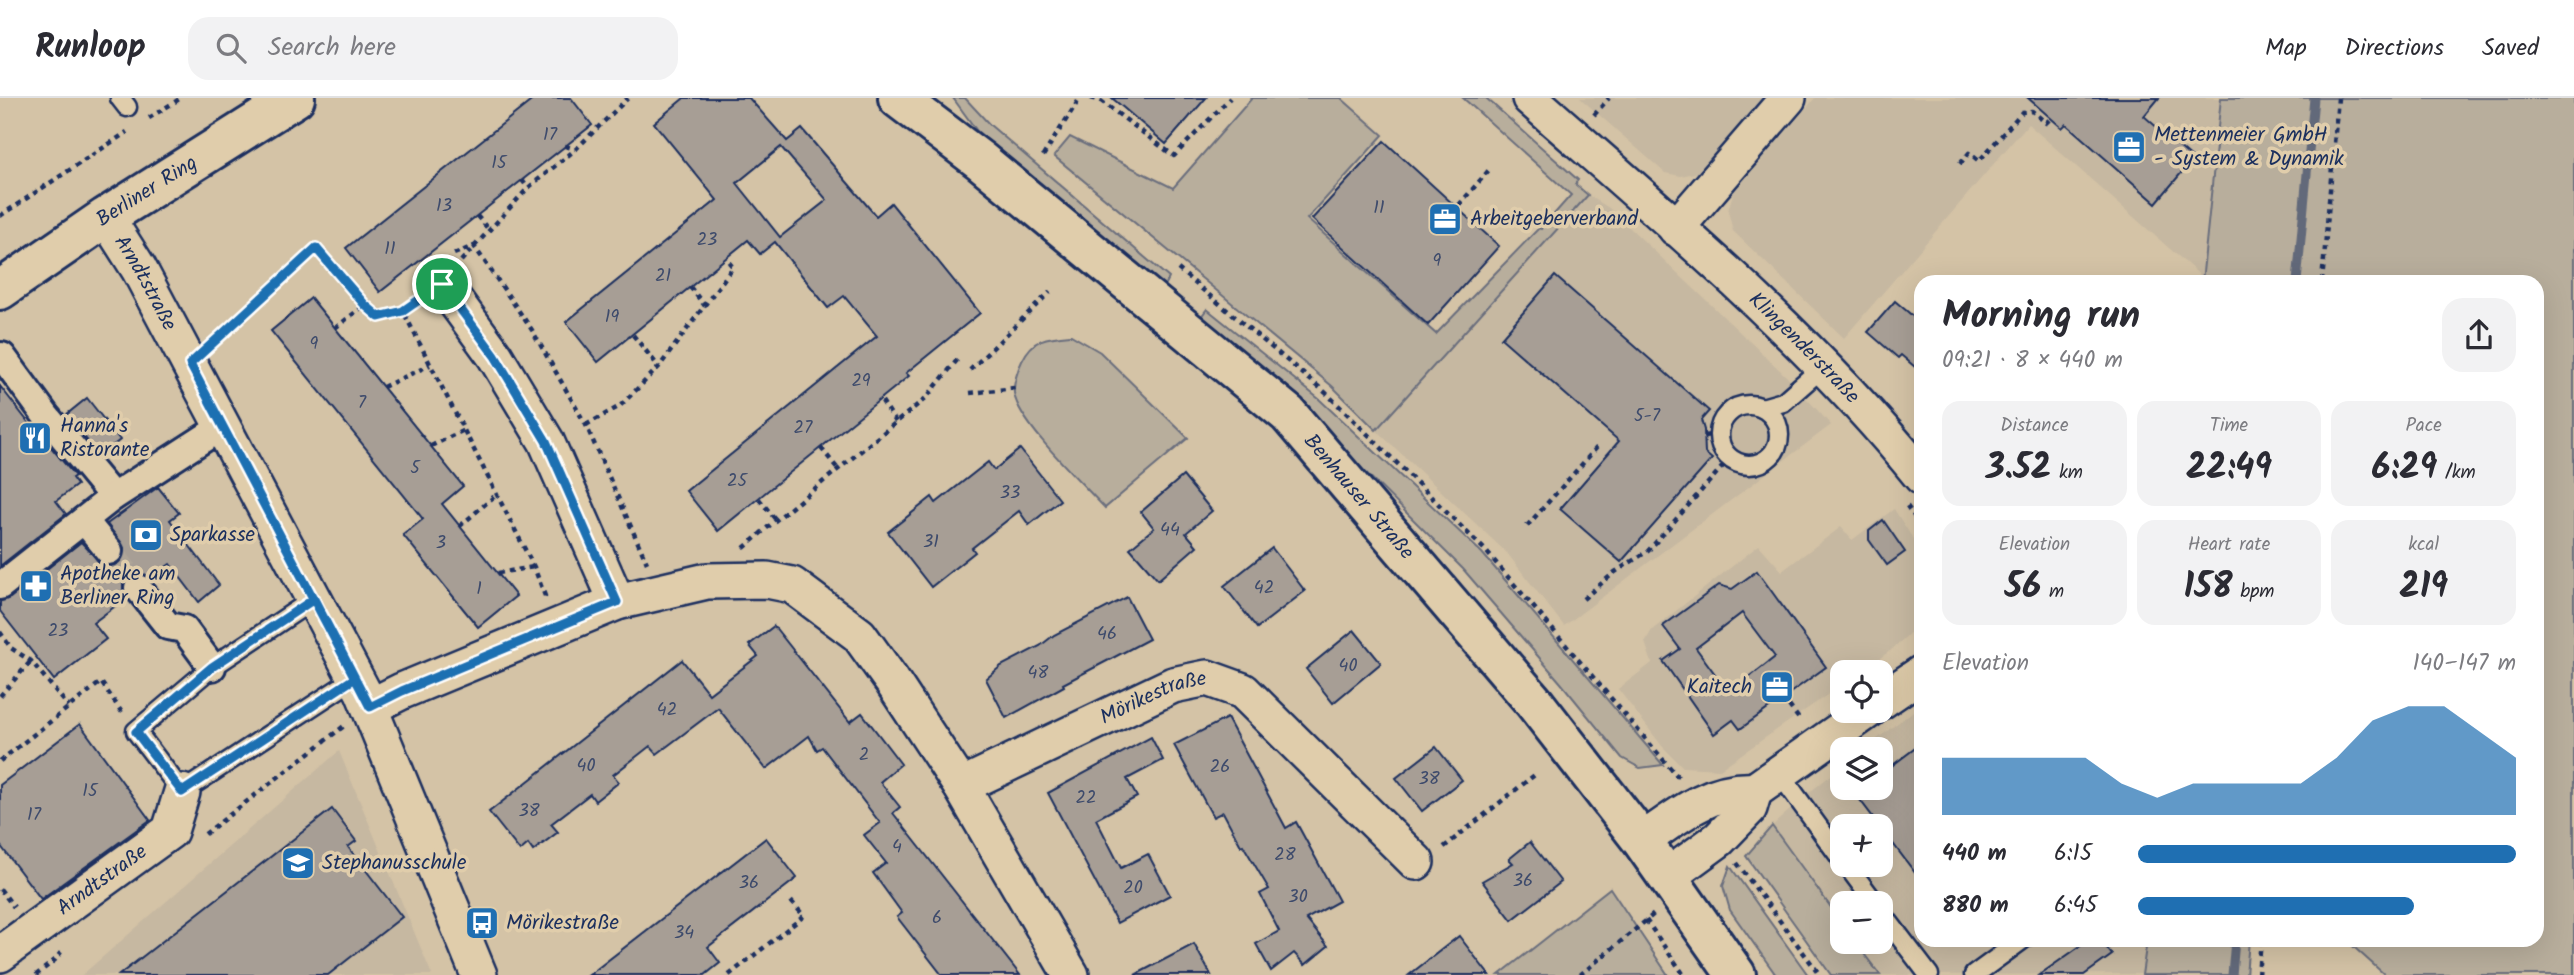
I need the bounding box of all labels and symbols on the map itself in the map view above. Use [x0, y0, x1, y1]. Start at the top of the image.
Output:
place label: Mettenmeier GmbH - System & Dynamik [2154, 119, 2344, 176]
house number: 17 [543, 121, 558, 150]
office icon: Mettenmeier GmbH - System & Dynamik [2110, 128, 2148, 166]
street label: Berliner Ring [89, 147, 204, 236]
house number: 15 [491, 149, 508, 178]
house number: 13 [436, 192, 452, 221]
house number: 11 [1373, 194, 1385, 223]
office icon: Arbeitgeberverband [1426, 200, 1464, 238]
place label: Arbeitgeberverband [1470, 203, 1638, 236]
house number: 23 [697, 226, 717, 255]
street label: Arndtstraße [105, 229, 186, 337]
house number: 11 [384, 235, 396, 264]
house number: 9 [1433, 247, 1442, 276]
pin [412, 254, 472, 314]
house number: 21 [655, 262, 671, 291]
street label: Klingenderstraße [1741, 284, 1868, 412]
house number: 19 [605, 303, 619, 332]
house number: 9 [310, 330, 319, 359]
house number: 29 [851, 367, 871, 396]
house number: 7 [358, 389, 367, 418]
house number: 5-7 [1634, 402, 1661, 431]
place label: Hanna's Ristorante [60, 410, 150, 467]
house number: 27 [794, 414, 813, 443]
restaurant icon: Hanna's Ristorante [16, 419, 54, 457]
street label: Benhauser Straße [1295, 426, 1423, 568]
house number: 5 [410, 454, 421, 483]
house number: 25 [727, 467, 748, 496]
house number: 33 [1000, 479, 1020, 508]
bank icon: Sparkasse [127, 516, 165, 554]
house number: 44 [1160, 516, 1180, 545]
place label: Sparkasse [170, 519, 256, 552]
house number: 31 [923, 528, 939, 557]
house number: 3 [436, 529, 446, 558]
place label: Apotheke am Berliner Ring [60, 558, 175, 615]
pharmacy icon: Apotheke am Berliner Ring [17, 567, 55, 605]
house number: 42 [1254, 574, 1274, 603]
house number: 1 [476, 575, 482, 604]
house number: 23 [48, 617, 68, 646]
house number: 46 [1097, 620, 1117, 649]
house number: 40 [1339, 652, 1357, 681]
house number: 48 [1028, 659, 1049, 688]
street label: Mörikestraße [1094, 662, 1210, 734]
office icon: Kaitech [1758, 668, 1796, 706]
place label: Kaitech [1687, 671, 1752, 704]
house number: 42 [657, 696, 677, 725]
house number: 2 [859, 741, 869, 770]
house number: 40 [577, 752, 595, 781]
house number: 26 [1210, 753, 1230, 782]
house number: 38 [1418, 765, 1440, 794]
house number: 15 [82, 777, 99, 806]
house number: 22 [1076, 784, 1096, 813]
house number: 38 [518, 797, 540, 826]
house number: 17 [27, 801, 42, 830]
house number: 4 [892, 833, 902, 862]
street label: Arndtstraße [50, 836, 155, 924]
house number: 28 [1274, 841, 1296, 870]
school or university icon: Stephanusschule [279, 844, 317, 882]
place label: Stephanusschule [322, 847, 467, 880]
house number: 36 [1513, 867, 1533, 896]
house number: 36 [739, 869, 759, 898]
house number: 20 [1123, 874, 1143, 903]
house number: 30 [1288, 883, 1308, 912]
bus stop icon: Mörikestraße [463, 904, 501, 942]
house number: 6 [932, 904, 942, 933]
place label: Mörikestraße [506, 907, 619, 940]
house number: 34 [674, 919, 694, 948]

